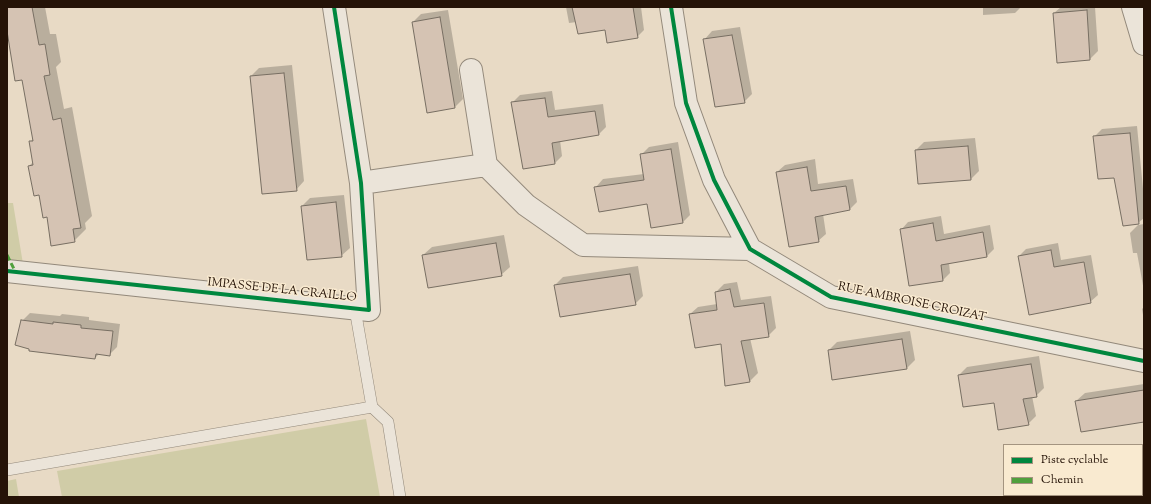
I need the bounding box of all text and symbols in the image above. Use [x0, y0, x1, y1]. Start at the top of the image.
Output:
street label: IMPASSE DE LA CRAILLO [207, 276, 357, 306]
street label: RUE AMBROISE CROIZAT [837, 280, 987, 326]
legend [1003, 444, 1143, 496]
text: Piste cyclable [1041, 451, 1108, 469]
text: Chemin [1041, 471, 1084, 489]

